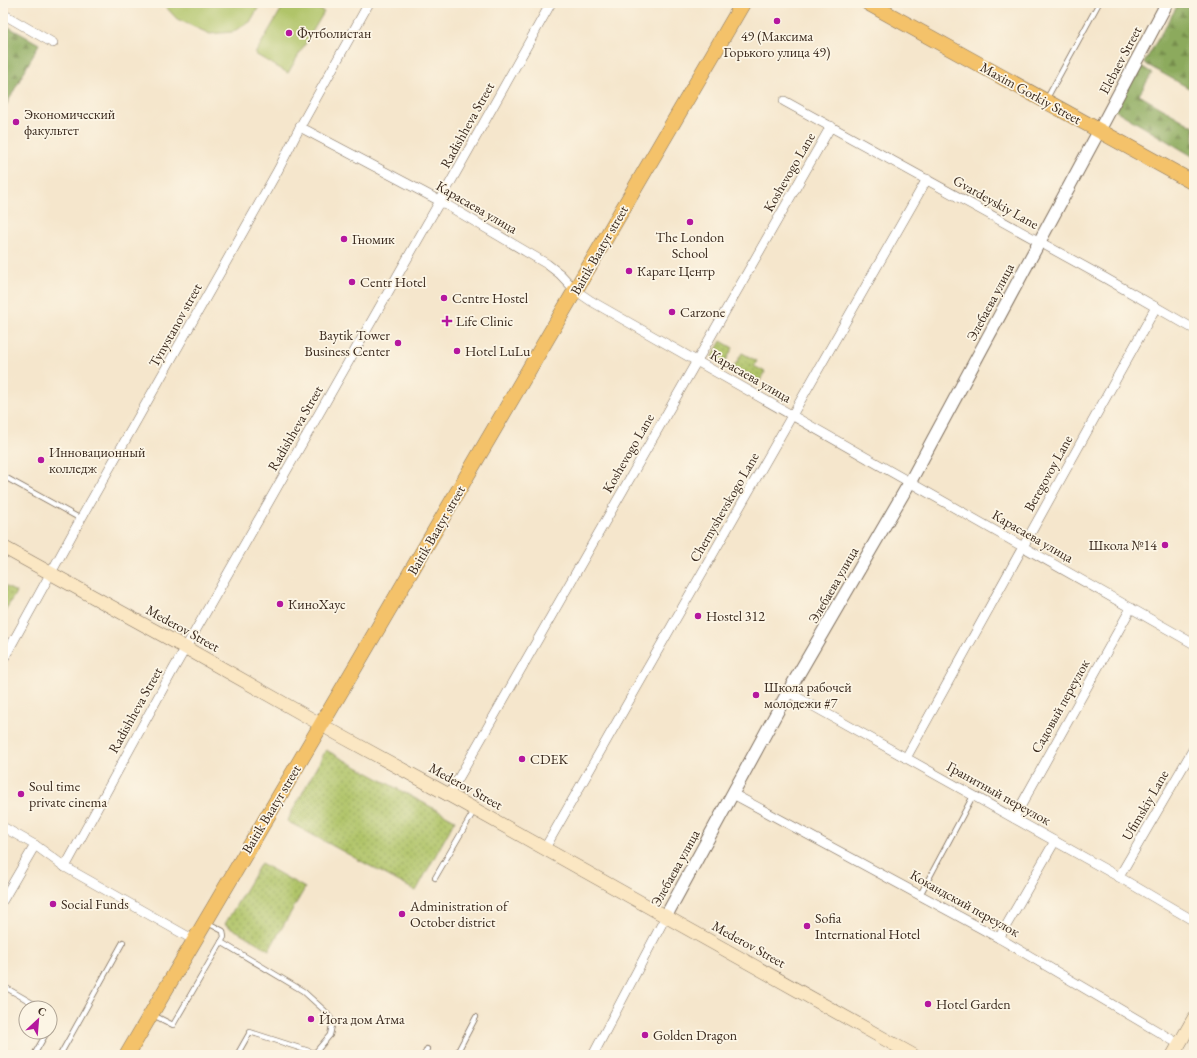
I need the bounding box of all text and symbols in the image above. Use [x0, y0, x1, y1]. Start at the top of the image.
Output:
marker: 49 (Максима Горького улица 49) [772, 16, 782, 26]
street label: Elebaev Street [1095, 22, 1146, 97]
place label: Футболистан [297, 24, 371, 42]
place label: 49 (Максима Горького улица 49) [724, 27, 831, 61]
marker: Футболистан [284, 28, 294, 38]
street label: Maxim Gorkiy Street [977, 58, 1085, 128]
street label: Radishheva Street [436, 78, 498, 171]
place label: Экономический факультет [24, 105, 116, 139]
marker: Экономический факультет [11, 117, 21, 127]
street label: Koshevogo Lane [759, 129, 819, 215]
street label: Gvardeyskiy Lane [950, 171, 1042, 233]
street label: Карасаева улица [433, 176, 521, 238]
street label: Baitik Baatyr street [566, 201, 632, 298]
marker: The London School [685, 217, 695, 227]
place label: The London School [656, 228, 725, 262]
place label: Гномик [352, 230, 395, 248]
marker: Гномик [339, 234, 349, 244]
street label: Элебаева улица [962, 260, 1018, 344]
place label: Карате Центр [637, 262, 715, 280]
marker: Карате Центр [624, 266, 634, 276]
place label: Centr Hotel [360, 273, 427, 291]
marker: Centr Hotel [347, 277, 357, 287]
street label: Tynystanov street [144, 279, 206, 370]
place label: Centre Hostel [452, 289, 529, 307]
marker: Centre Hostel [439, 293, 449, 303]
place label: Carzone [680, 303, 726, 321]
marker: Carzone [667, 307, 677, 317]
place label: Life Clinic [456, 312, 514, 330]
marker: Life Clinic [441, 315, 453, 327]
place label: Baytik Tower Business Center [304, 326, 390, 360]
marker: Baytik Tower Business Center [393, 338, 403, 348]
place label: Hotel LuLu [465, 342, 531, 360]
street label: Карасаева улица [707, 345, 795, 407]
marker: Hotel LuLu [452, 346, 462, 356]
street label: Radishheva Street [263, 382, 327, 474]
street label: Koshevogo Lane [598, 410, 658, 496]
street label: Beregovoy Lane [1020, 431, 1077, 514]
place label: Инновационный колледж [49, 443, 146, 477]
street label: Chernyshevskogo Lane [685, 448, 763, 565]
marker: Инновационный колледж [36, 455, 46, 465]
street label: Baitik Baatyr street [403, 481, 469, 578]
street label: Карасаева улица [989, 505, 1077, 567]
place label: Школа №14 [1089, 536, 1157, 554]
marker: Школа №14 [1160, 540, 1170, 550]
street label: Элебаева улица [804, 543, 862, 626]
place label: КиноХаус [288, 595, 346, 613]
marker: КиноХаус [275, 599, 285, 609]
street label: Mederov Street [143, 600, 223, 656]
place label: Hostel 312 [706, 607, 765, 625]
marker: Hostel 312 [693, 611, 703, 621]
street label: Садовый переулок [1027, 656, 1093, 756]
street label: Radishheva Street [104, 663, 166, 756]
place label: Школа рабочей молодежи #7 [764, 678, 852, 712]
marker: Школа рабочей молодежи #7 [751, 690, 761, 700]
place label: CDEK [530, 750, 568, 768]
marker: CDEK [517, 754, 527, 764]
street label: Гранитный переулок [944, 757, 1054, 829]
street label: Mederov Street [426, 758, 506, 814]
street label: Baitik Baatyr street [237, 761, 305, 857]
street label: Ufimskiy Lane [1118, 766, 1173, 844]
place label: Soul time private cinema [29, 777, 107, 811]
marker: Soul time private cinema [16, 789, 26, 799]
street label: Элебаева улица [646, 826, 704, 910]
street label: Кокандский переулок [907, 865, 1023, 941]
place label: Social Funds [61, 895, 129, 913]
place label: Administration of October district [409, 897, 509, 931]
marker: Social Funds [48, 899, 58, 909]
marker: Administration of October district [397, 909, 407, 919]
place label: Sofia International Hotel [815, 909, 921, 943]
street label: Mederov Street [709, 916, 789, 972]
marker: Sofia International Hotel [802, 921, 812, 931]
place label: Hotel Garden [936, 995, 1011, 1013]
marker: Hotel Garden [923, 999, 933, 1009]
north arrow [18, 1000, 58, 1040]
text: С [36, 1003, 49, 1019]
place label: Йога дом Атма [319, 1010, 405, 1028]
marker: Йога дом Атма [306, 1014, 316, 1024]
place label: Golden Dragon [653, 1026, 738, 1044]
marker: Golden Dragon [640, 1030, 650, 1040]

